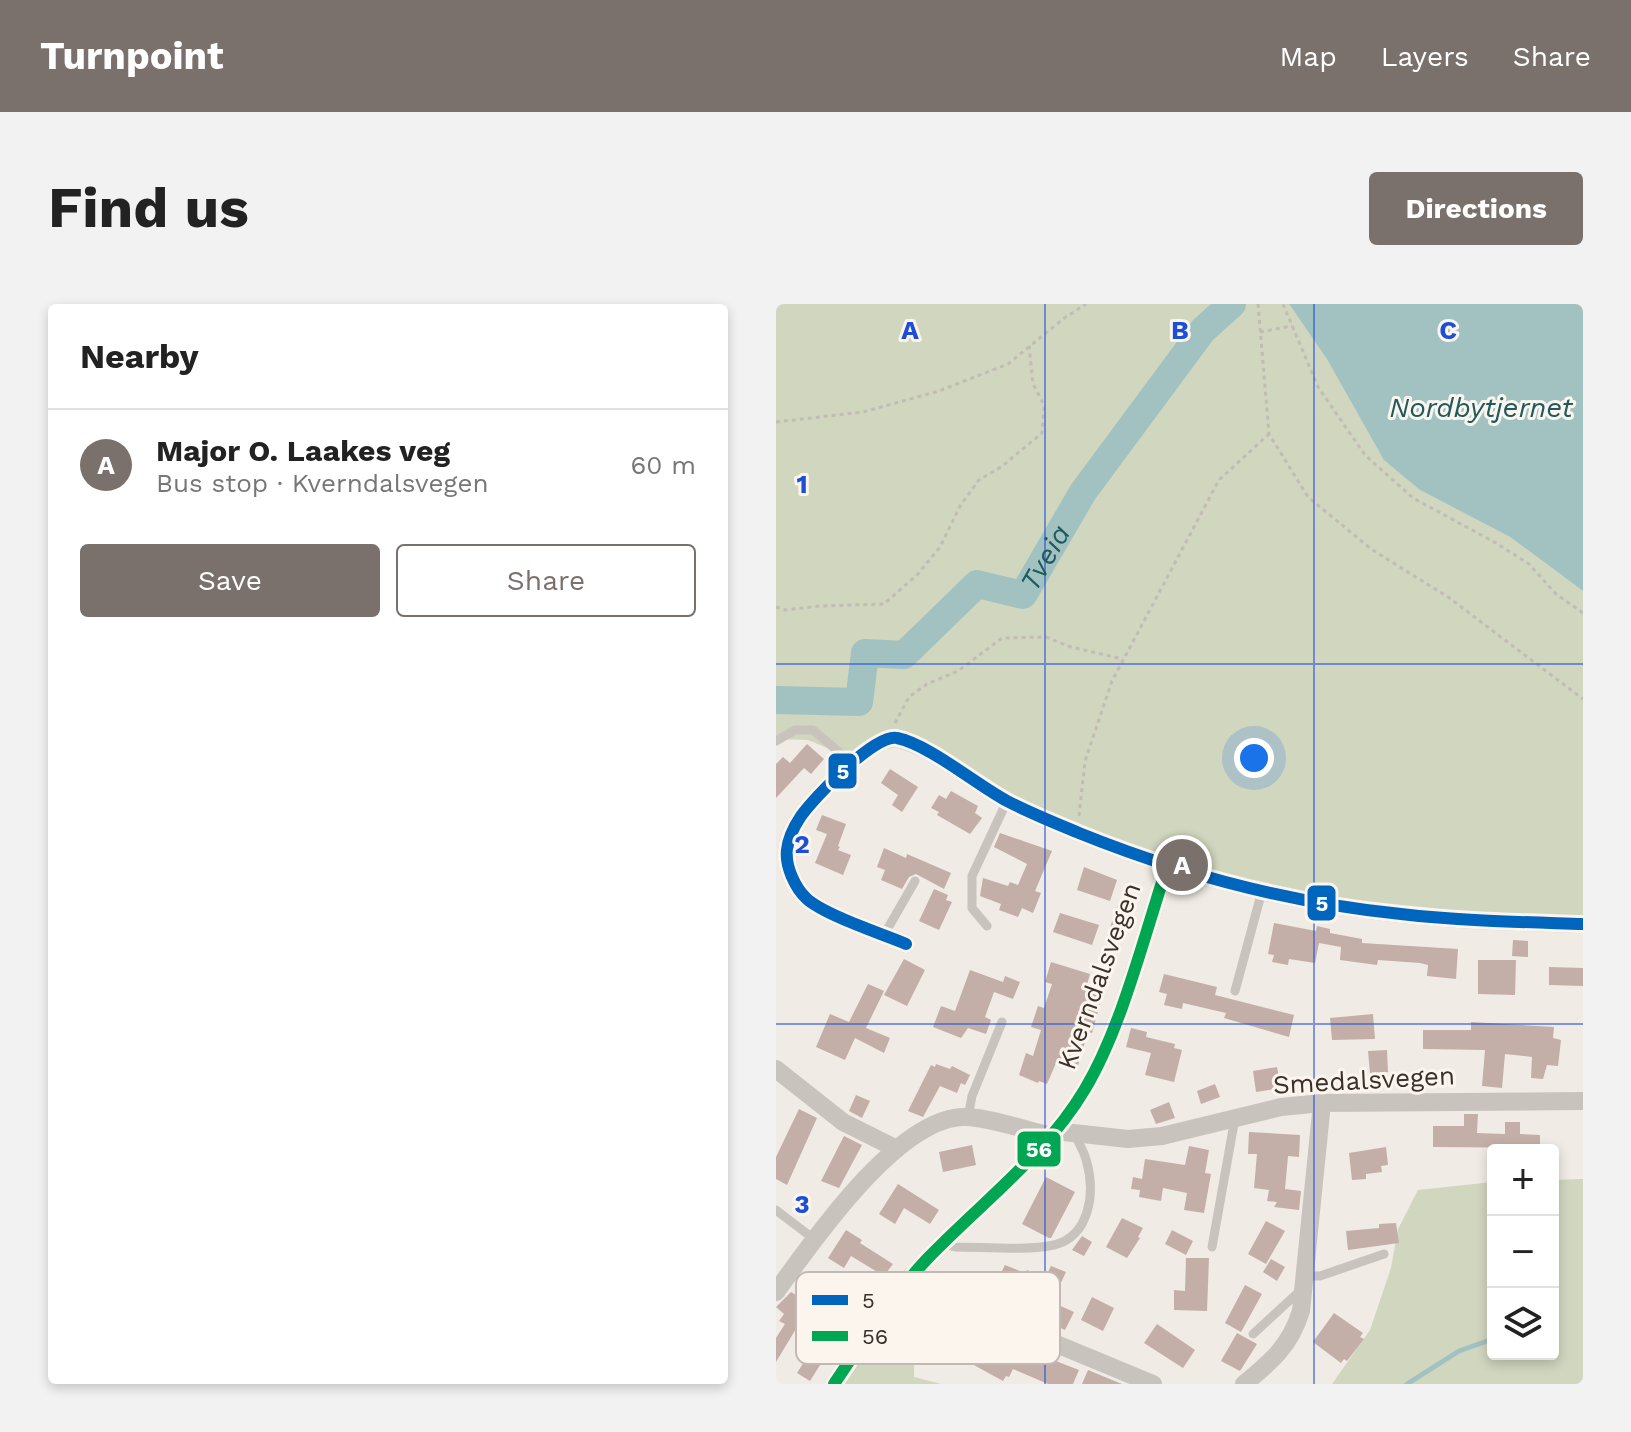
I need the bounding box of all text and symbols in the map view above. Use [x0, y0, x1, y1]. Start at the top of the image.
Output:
text: Turnpoint [40, 34, 224, 78]
text: Map [1280, 40, 1337, 73]
text: Layers [1381, 40, 1469, 73]
text: Share [1513, 40, 1591, 73]
button: Directions [1369, 172, 1583, 245]
text: Find us [48, 175, 249, 241]
text: A [901, 315, 919, 345]
text: B [1171, 315, 1189, 345]
text: C [1439, 315, 1457, 345]
text: Nearby [80, 336, 199, 376]
water label: Nordbytjernet [1389, 391, 1573, 424]
text: Major O. Laakes veg [156, 433, 450, 468]
text: A [97, 450, 115, 480]
text: 60 m [630, 450, 696, 480]
text: Bus stop · Kverndalsvegen [156, 468, 489, 498]
text: 1 [796, 469, 808, 499]
water label: Tveia [1013, 519, 1077, 596]
button: Save [80, 544, 380, 617]
button: Share [396, 544, 696, 617]
your location [1234, 738, 1274, 778]
line badge: 5 [827, 752, 858, 790]
text: 5 [837, 759, 849, 784]
text: 2 [794, 829, 810, 859]
pin: A [1156, 835, 1208, 895]
street label: Kverndalsvegen [1051, 878, 1147, 1074]
line badge: 5 [1306, 884, 1337, 922]
text: 5 [1316, 891, 1328, 916]
street label: Smedalsvegen [1272, 1060, 1456, 1100]
line badge: 56 [1016, 1130, 1062, 1168]
text: 56 [1026, 1137, 1052, 1162]
map controls [1487, 1144, 1559, 1360]
button: + [1487, 1144, 1559, 1216]
text: 3 [794, 1189, 810, 1219]
button: − [1487, 1216, 1559, 1288]
legend [796, 1272, 1060, 1364]
text: 5 [862, 1288, 875, 1313]
button: layers [1487, 1288, 1559, 1360]
text: 56 [862, 1324, 888, 1349]

